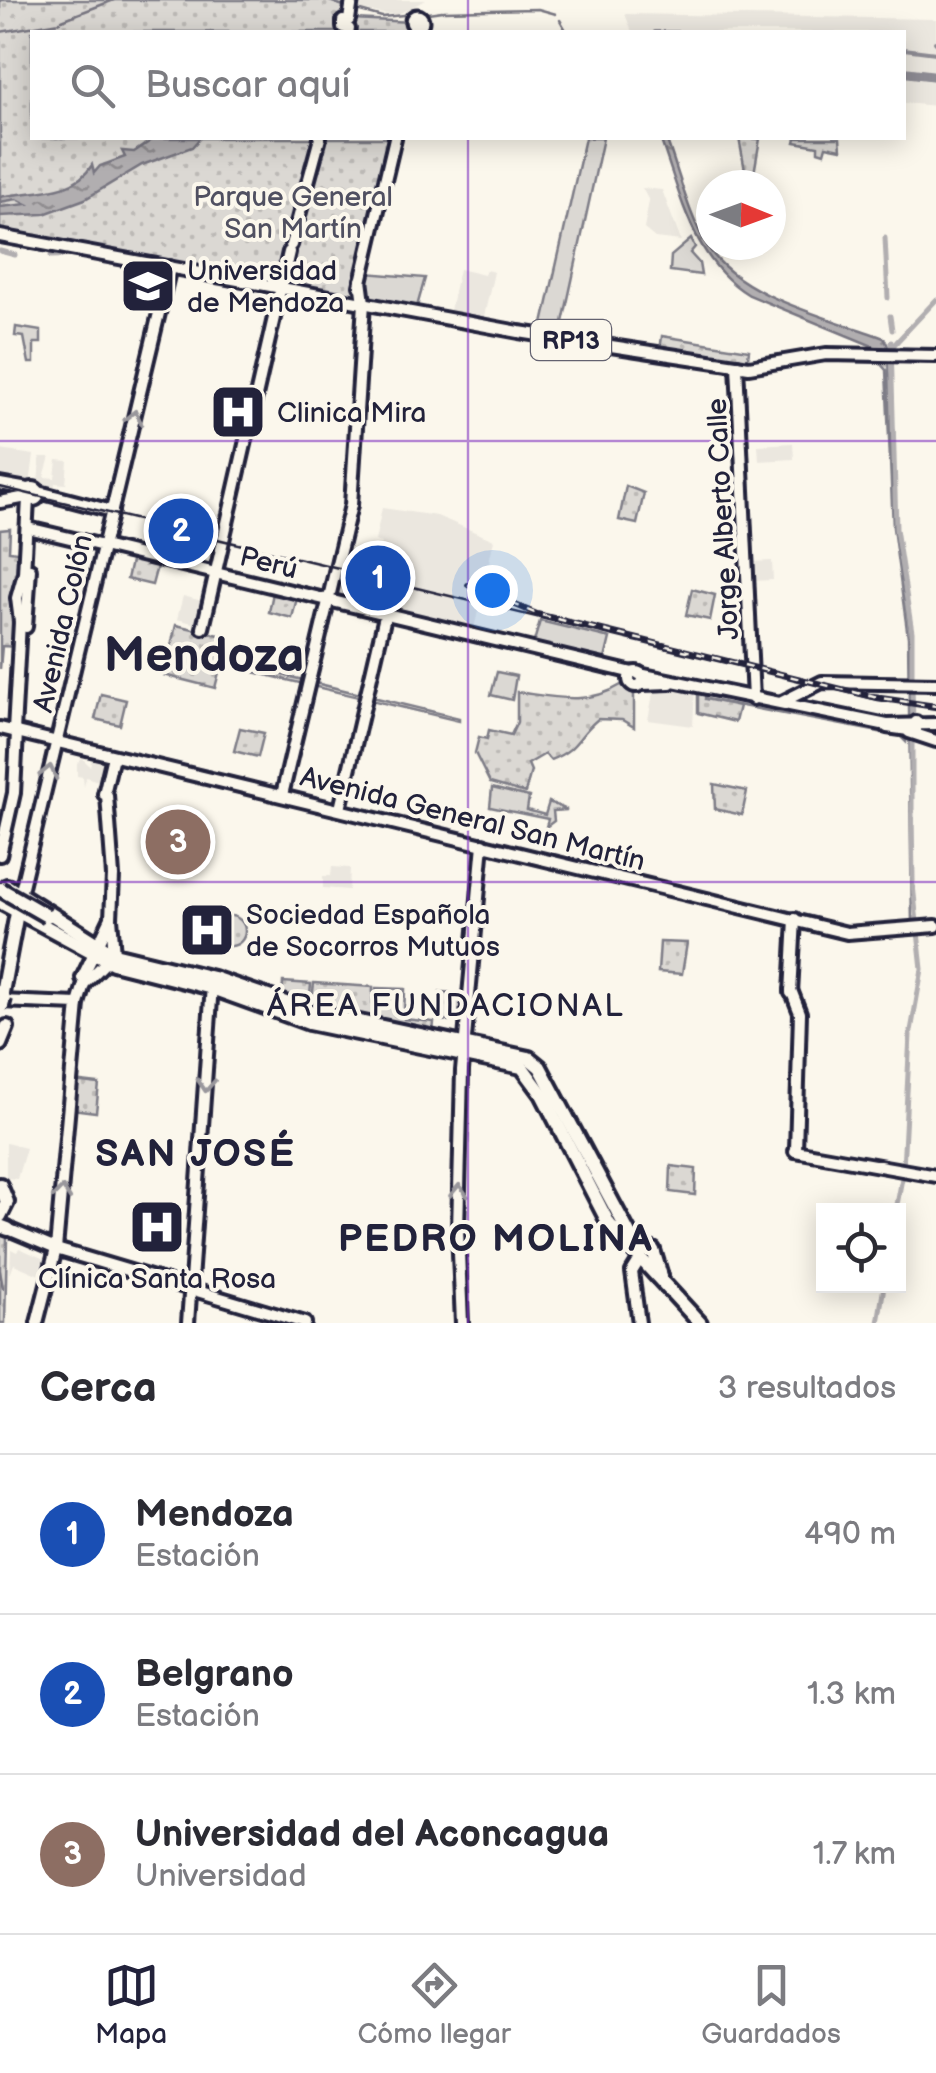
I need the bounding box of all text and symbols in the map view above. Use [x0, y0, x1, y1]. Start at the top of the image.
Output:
search box [30, 30, 906, 140]
icon: search [65, 58, 120, 113]
text: Buscar aquí [145, 63, 351, 108]
north arrow [696, 170, 786, 260]
park label: Parque General San Martín [193, 181, 393, 246]
place label: Universidad de Mendoza [187, 255, 344, 320]
school or university icon: Universidad de Mendoza [118, 256, 178, 316]
road number: RP13 [531, 320, 611, 360]
hospital icon: Clinica Mira [208, 382, 268, 442]
place label: Clinica Mira [277, 397, 426, 430]
street label: Jorge Alberto Calle [701, 397, 746, 641]
one-way arrow [122, 409, 143, 426]
pin: 2 [148, 494, 214, 568]
street label: Avenida Colón [27, 531, 100, 715]
street label: Perú [236, 540, 301, 587]
pin: 1 [346, 540, 410, 616]
your location [467, 565, 518, 616]
district label: Mendoza [104, 628, 304, 685]
street label: Avenida General San Martín [297, 761, 648, 878]
one-way arrow [37, 764, 58, 781]
pin: 3 [146, 804, 210, 880]
place label: Sociedad Española de Socorros Mutuos [246, 899, 500, 964]
hospital icon: Sociedad Española de Socorros Mutuos [177, 900, 237, 960]
district label: ÁREA FUNDACIONAL [267, 986, 625, 1026]
one-way arrow [196, 1078, 217, 1094]
district label: SAN JOSÉ [95, 1129, 297, 1177]
one-way arrow [449, 1182, 470, 1198]
one-way arrow [51, 1185, 72, 1201]
hospital icon: Clínica Santa Rosa [127, 1197, 187, 1257]
map controls [816, 1203, 906, 1293]
button: locate [816, 1203, 906, 1293]
district label: PEDRO MOLINA [338, 1217, 654, 1262]
place label: Clínica Santa Rosa [38, 1263, 276, 1296]
text: Cerca [40, 1363, 157, 1414]
text: 3 resultados [718, 1369, 896, 1408]
text: Mendoza [135, 1492, 294, 1537]
text: 1 [66, 1515, 79, 1554]
text: 490 m [804, 1515, 896, 1554]
text: Estación [135, 1537, 260, 1576]
text: Belgrano [135, 1652, 294, 1697]
text: 2 [63, 1675, 82, 1714]
text: 1.3 km [807, 1675, 896, 1714]
text: Estación [135, 1697, 260, 1736]
text: Universidad del Aconcagua [135, 1812, 609, 1857]
text: 3 [63, 1835, 82, 1874]
text: 1.7 km [813, 1835, 896, 1874]
text: Universidad [135, 1857, 307, 1896]
tab: Mapa [95, 1958, 167, 2051]
tab: Cómo llegar [357, 1958, 511, 2051]
tab: Guardados [701, 1958, 841, 2051]

